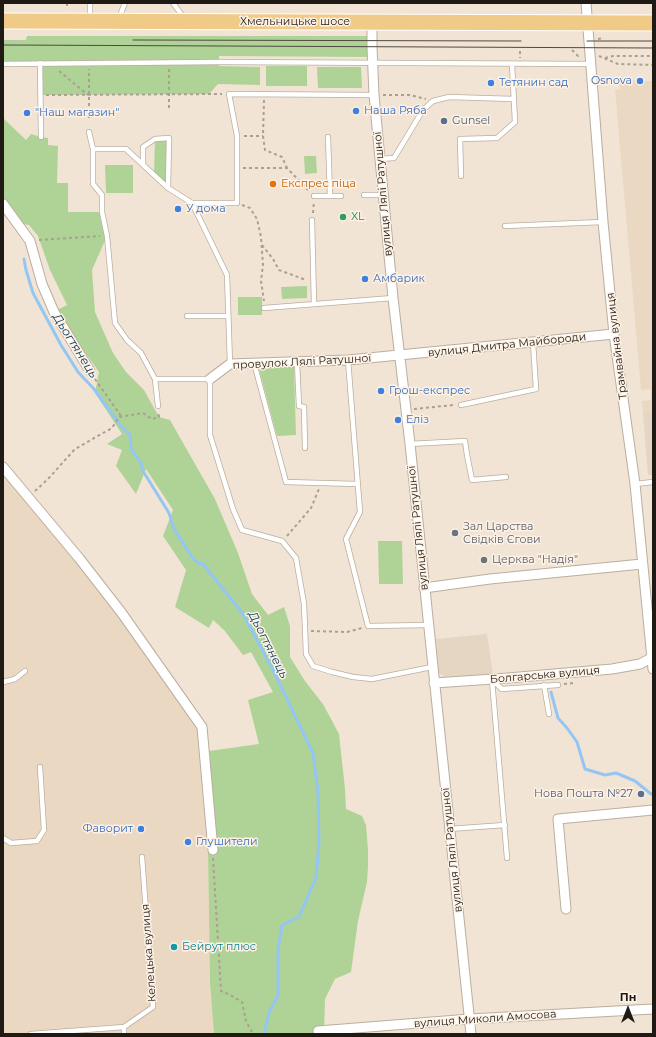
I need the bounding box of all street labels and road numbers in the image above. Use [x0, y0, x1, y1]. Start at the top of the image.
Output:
street label: Хмельницьке шосе [240, 15, 350, 29]
street label: вулиця Лялі Ратушної [371, 131, 395, 257]
street label: Трамвайна вулиця [604, 292, 630, 400]
street label: вулиця Дмитра Майбороди [427, 330, 587, 360]
street label: провулок Лялі Ратушної [232, 352, 372, 372]
street label: вулиця Лялі Ратушної [405, 465, 431, 591]
street label: Болгарська вулиця [489, 664, 601, 686]
street label: вулиця Лялі Ратушної [439, 787, 465, 913]
street label: Келецька вулиця [139, 903, 159, 1003]
street label: вулиця Миколи Амосова [413, 1007, 557, 1031]

